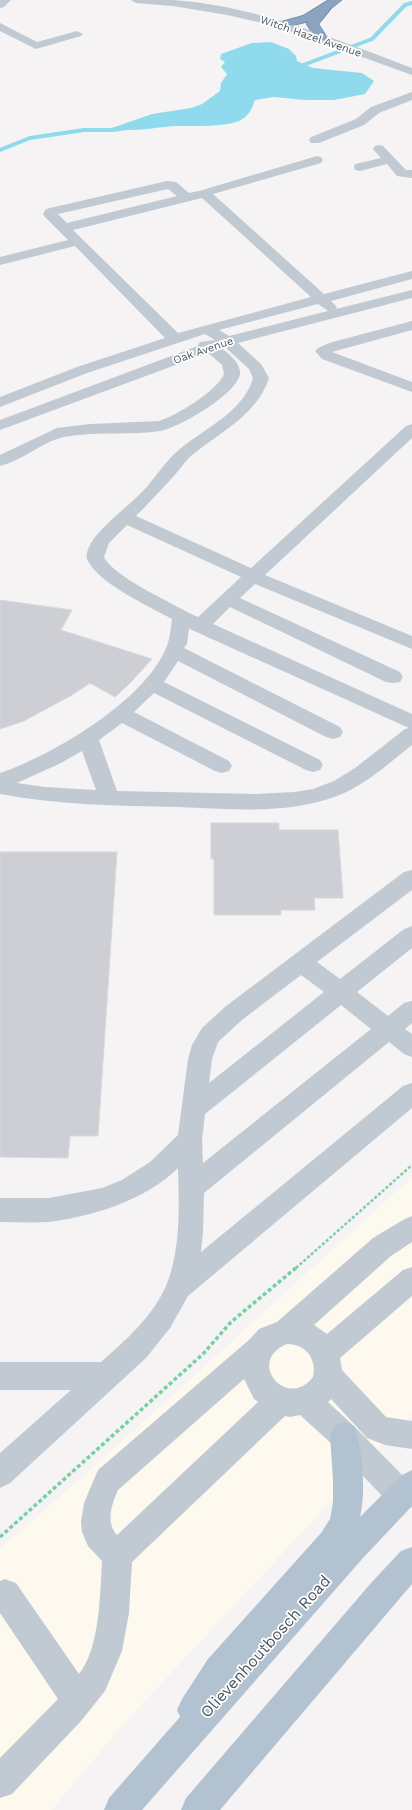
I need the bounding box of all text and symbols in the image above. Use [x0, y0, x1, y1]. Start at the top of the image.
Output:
street label: Witch Hazel Avenue [258, 13, 363, 60]
street label: Oak Avenue [171, 334, 235, 367]
street label: Olievenhoutbosch Road [196, 1571, 334, 1721]

